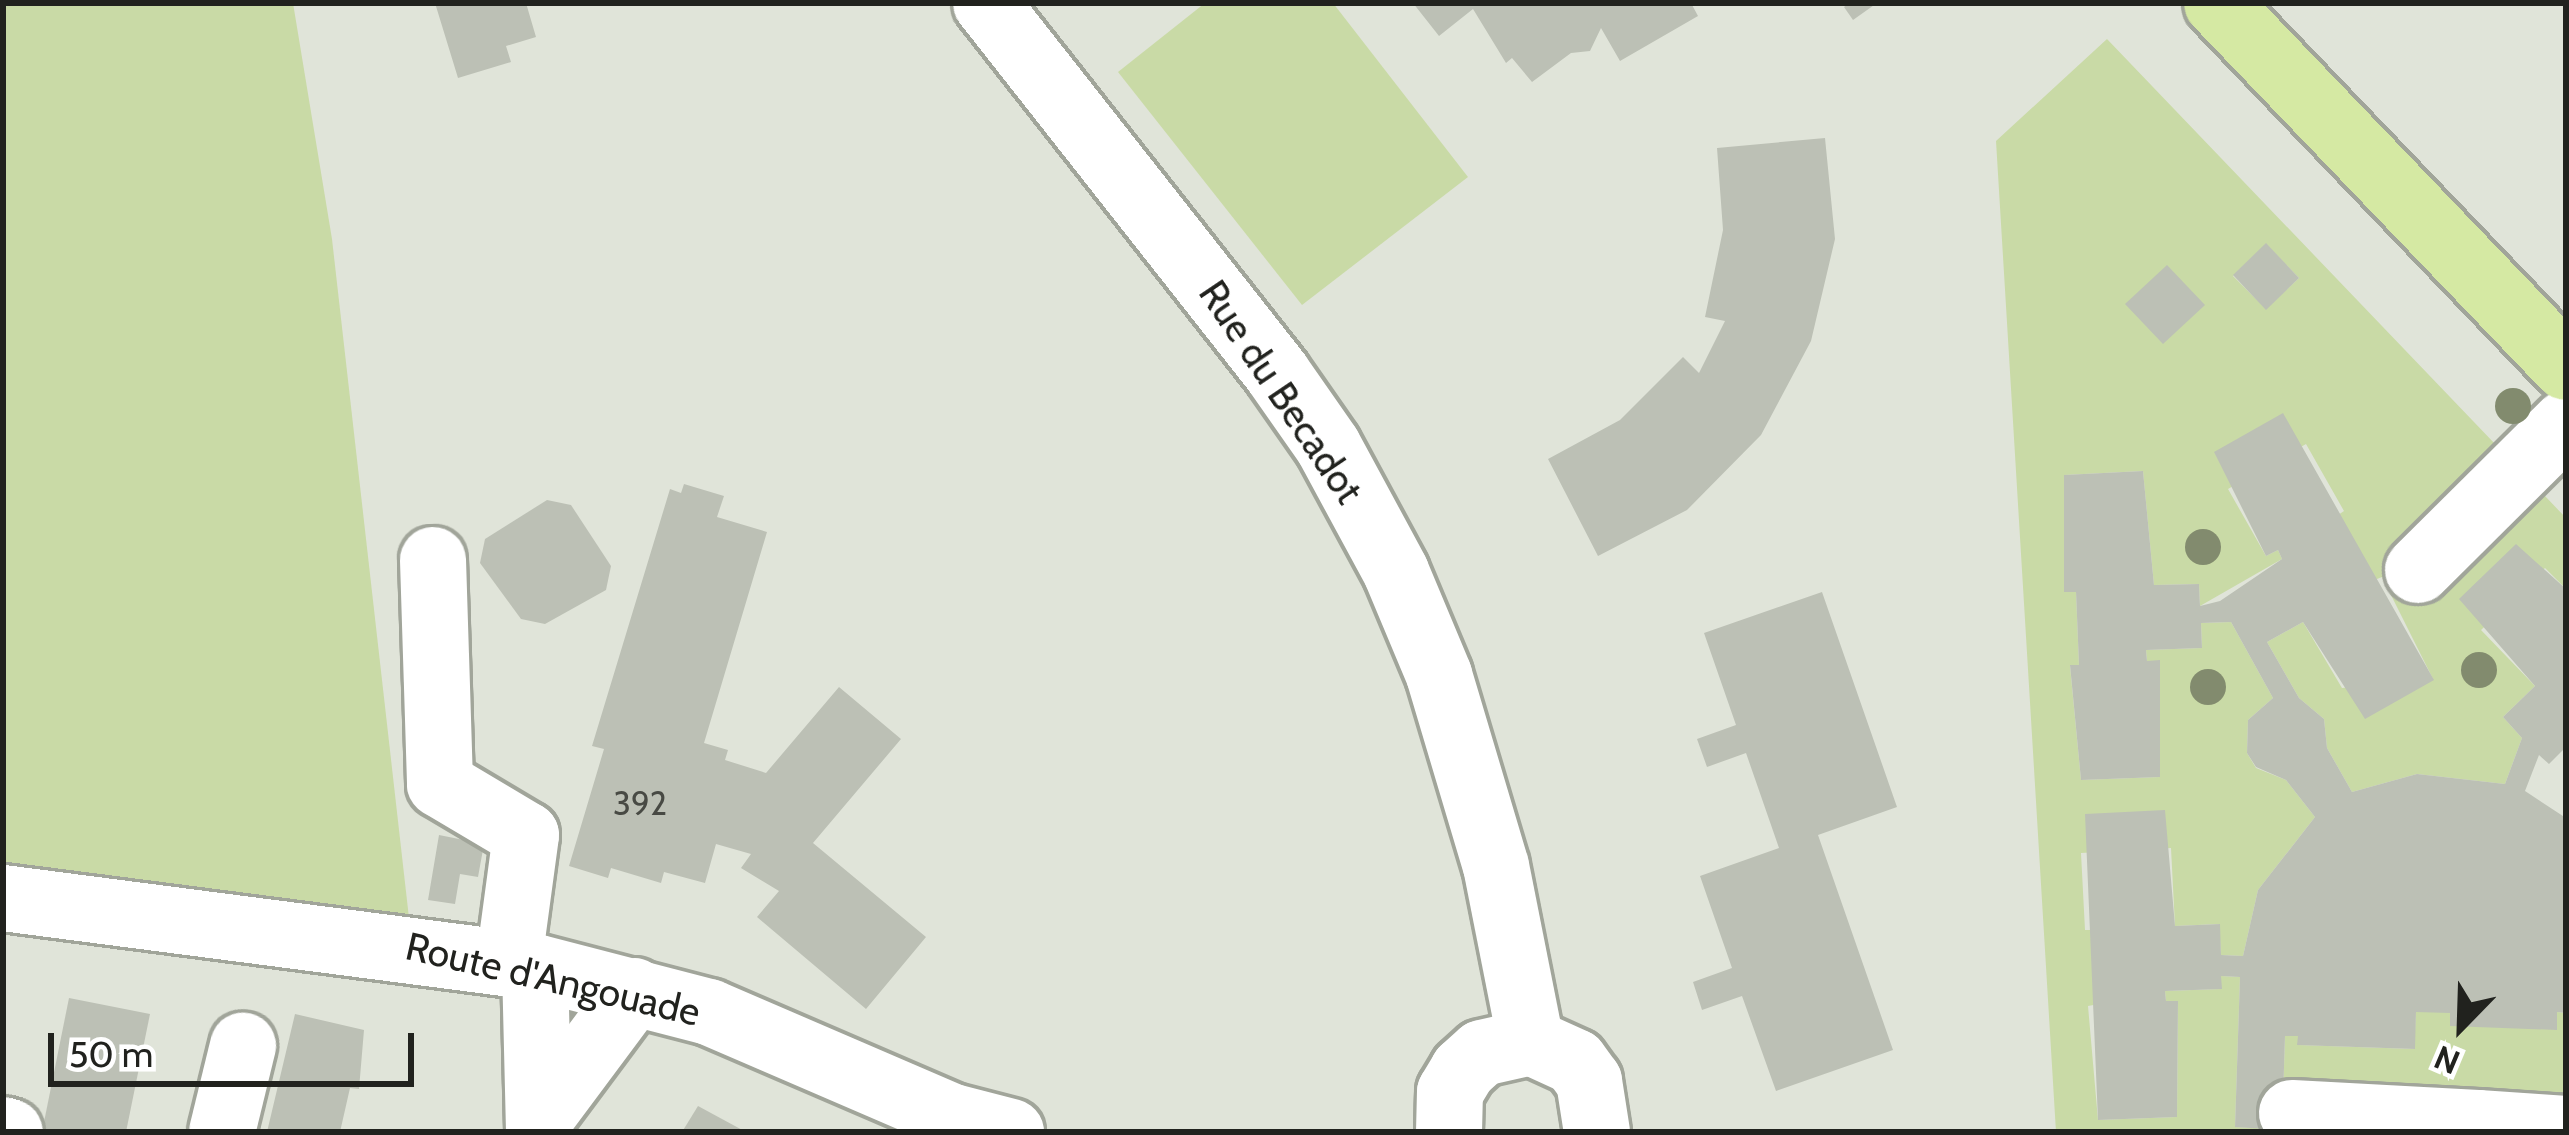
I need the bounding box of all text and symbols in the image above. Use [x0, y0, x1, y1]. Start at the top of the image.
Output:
street label: Rue du Becadot [1189, 272, 1373, 512]
house number: 392 [613, 784, 667, 824]
street label: Route d'Angouade [401, 922, 705, 1036]
north arrow [2401, 967, 2521, 1087]
scale bar [54, 1009, 420, 1083]
text: 50 m [69, 1032, 153, 1076]
text: N [2428, 1037, 2465, 1083]

